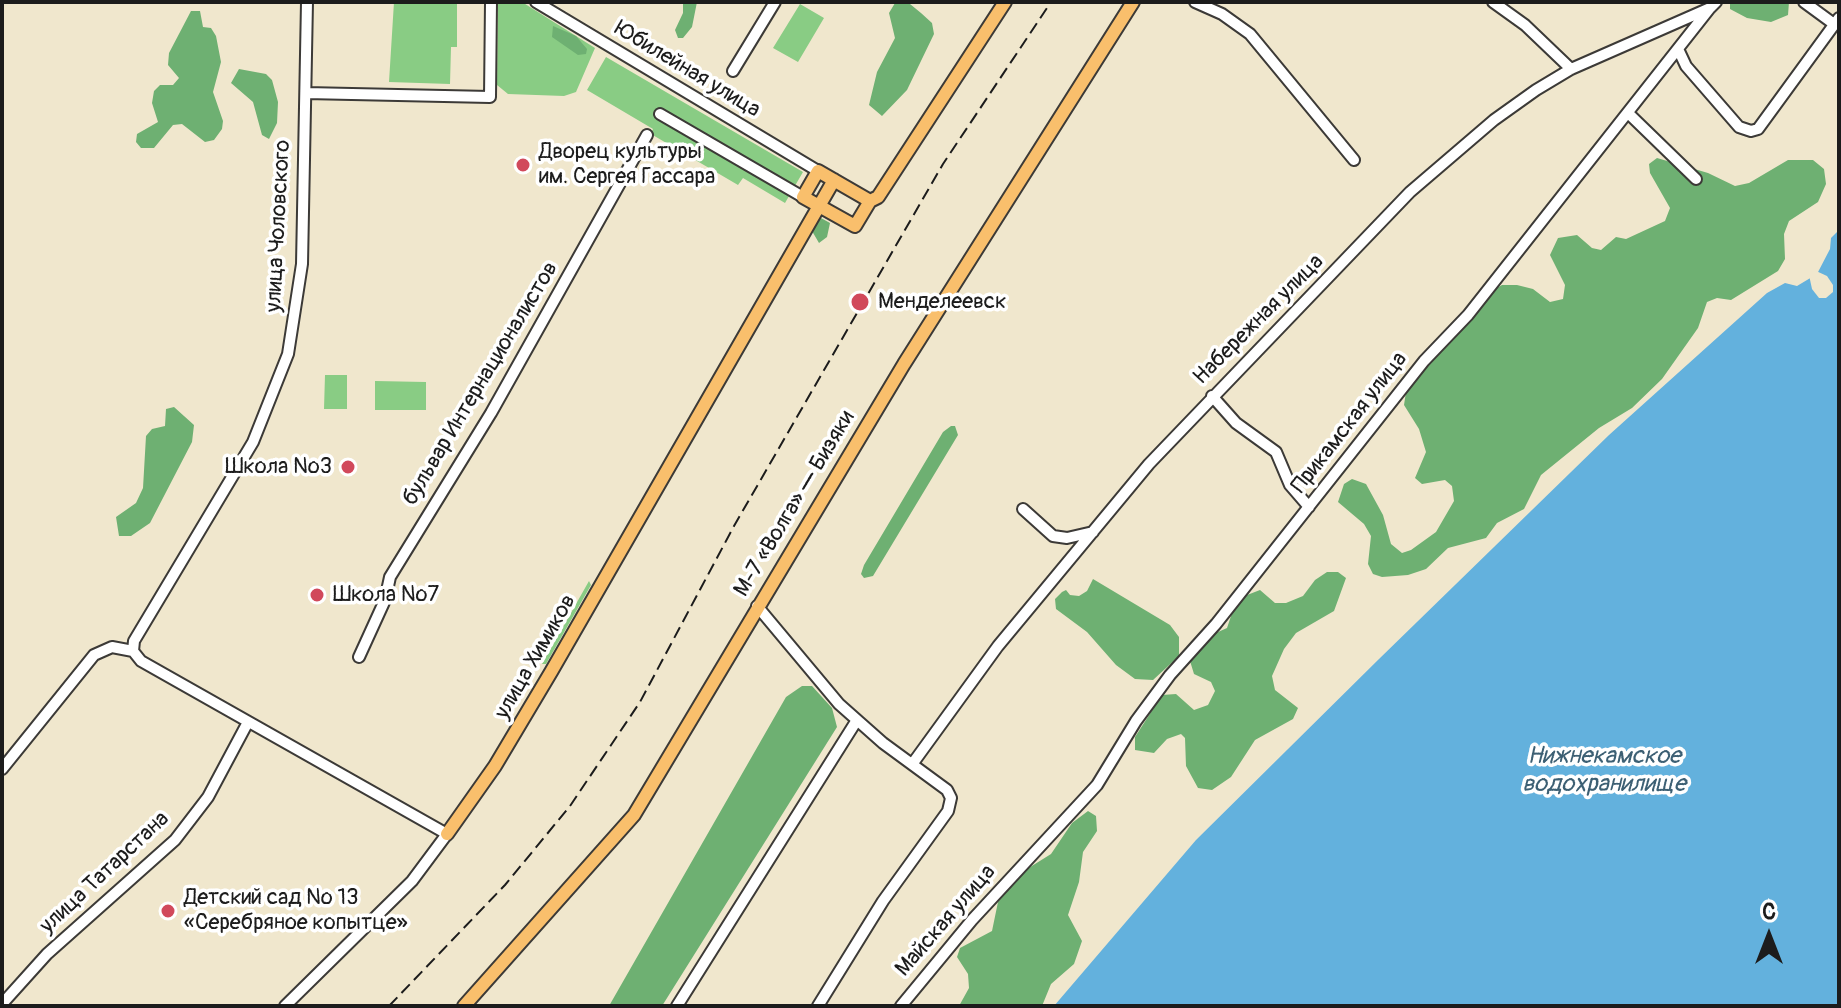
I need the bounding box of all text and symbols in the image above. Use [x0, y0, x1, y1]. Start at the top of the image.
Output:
street label: Юбилейная улица [609, 16, 765, 124]
street label: улица Чоловского [261, 139, 297, 313]
place label: Дворец культуры им. Сергея Гассара [539, 139, 715, 190]
marker: Дворец культуры им. Сергея Гассара [514, 156, 532, 174]
street label: Набережная улица [1188, 249, 1330, 391]
street label: бульвар Интернационалистов [398, 257, 564, 511]
place label: Менделеевск [878, 289, 1006, 315]
marker: Менделеевск [849, 291, 871, 313]
street label: Прикамская улица [1287, 347, 1413, 499]
street label: М-7 «Волга» — Бизяки [729, 406, 861, 602]
place label: Школа №3 [225, 454, 332, 480]
marker: Школа №3 [339, 458, 357, 476]
place label: Школа №7 [333, 582, 439, 608]
marker: Школа №7 [308, 586, 326, 604]
street label: улица Химиков [490, 590, 582, 724]
water label: Нижнекамское водохранилище [1522, 743, 1686, 799]
street label: улица Татарстана [35, 806, 175, 940]
street label: Майская улица [890, 860, 1002, 982]
place label: Детский сад № 13 «Серебряное копытце» [184, 885, 408, 936]
north arrow [1729, 896, 1809, 976]
text: С [1762, 898, 1776, 926]
marker: Детский сад № 13 «Серебряное копытце» [159, 902, 177, 920]

